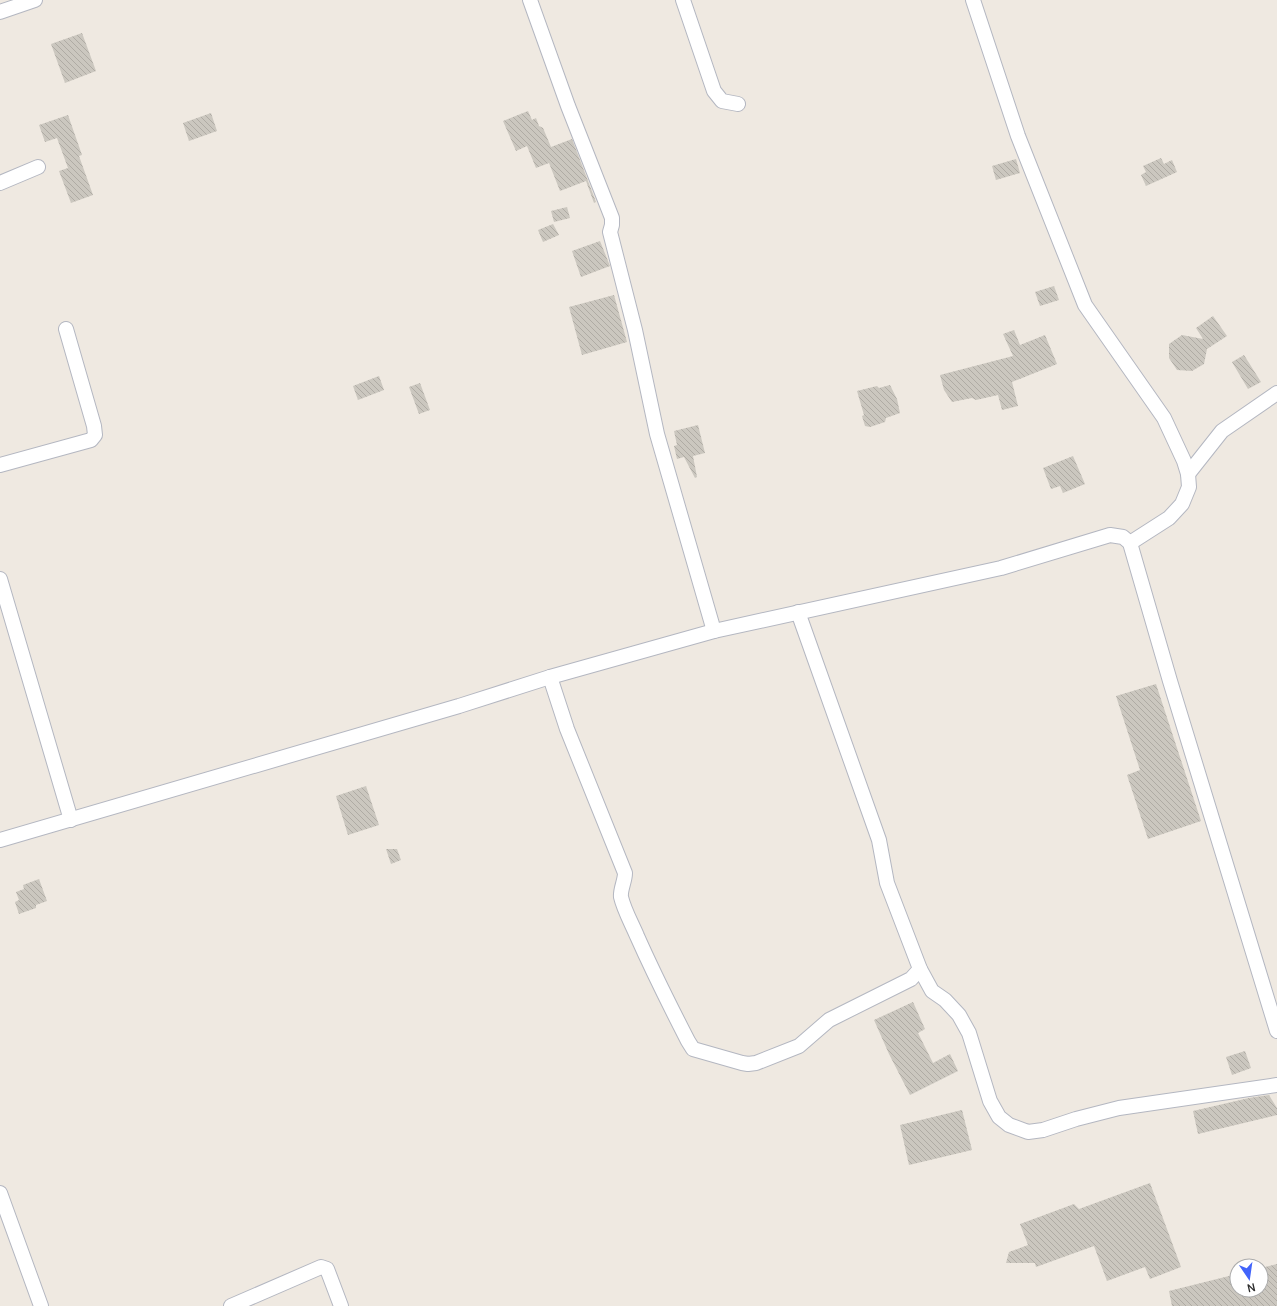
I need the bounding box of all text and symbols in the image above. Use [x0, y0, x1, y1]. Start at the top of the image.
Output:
north arrow [1229, 1258, 1269, 1298]
text: N [1246, 1280, 1257, 1296]

